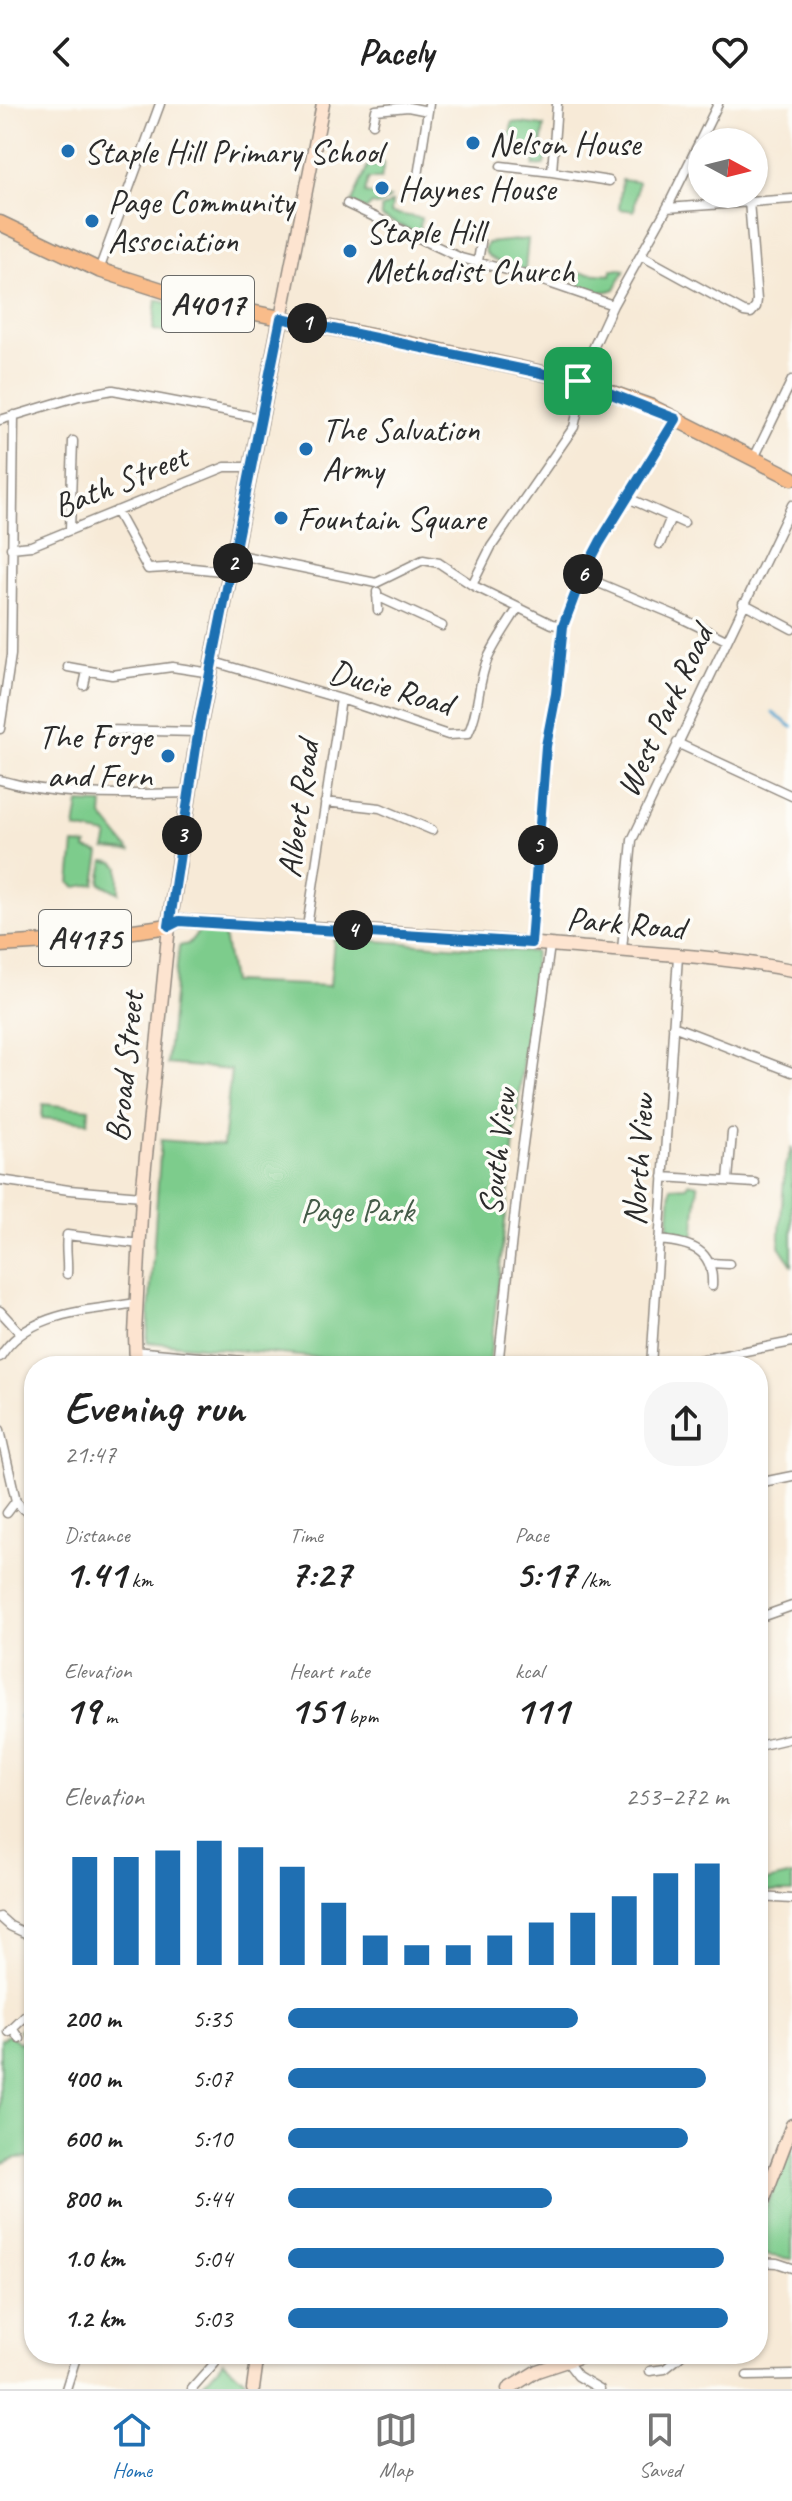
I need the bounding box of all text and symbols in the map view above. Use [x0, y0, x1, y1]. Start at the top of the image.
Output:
text: Pacely [358, 29, 434, 75]
icon: back [40, 30, 84, 74]
icon: heart [708, 30, 752, 74]
place label: Nelson House [489, 122, 642, 165]
north arrow [688, 128, 768, 208]
map controls [688, 128, 768, 208]
place label: Staple Hill Primary School [84, 130, 389, 173]
marker: Nelson House [464, 134, 482, 152]
marker: Staple Hill Primary School [59, 142, 77, 160]
place label: Haynes House [398, 167, 557, 210]
marker: Haynes House [373, 179, 391, 197]
place label: Page Community Association [108, 180, 297, 262]
place label: Staple Hill Methodist Church [366, 210, 575, 292]
marker: Page Community Association [83, 212, 101, 230]
marker: Staple Hill Methodist Church [341, 242, 359, 260]
road number: A4017 [162, 276, 254, 332]
pin: 1 [287, 303, 327, 343]
text: 1 [302, 309, 312, 337]
pin [544, 347, 612, 415]
icon: arrive [556, 359, 600, 403]
place label: The Salvation Army [322, 408, 480, 490]
street label: Bath Street [47, 433, 197, 527]
marker: The Salvation Army [297, 440, 315, 458]
place label: Fountain Square [297, 497, 488, 540]
marker: Fountain Square [272, 509, 290, 527]
pin: 2 [213, 543, 253, 583]
text: 2 [228, 549, 238, 577]
pin: 6 [563, 554, 603, 594]
text: 6 [578, 560, 588, 588]
street label: West Park Road [606, 613, 725, 804]
street label: Ducie Road [325, 649, 462, 726]
place label: The Forge and Fern [38, 715, 154, 797]
street label: Albert Road [267, 732, 330, 880]
marker: The Forge and Fern [159, 747, 177, 765]
pin: 3 [162, 815, 202, 855]
text: 3 [177, 821, 187, 849]
pin: 5 [518, 825, 558, 865]
text: 5 [533, 831, 543, 859]
street label: Park Road [565, 896, 691, 950]
road number: A4175 [39, 910, 131, 966]
pin: 4 [333, 910, 373, 950]
text: 4 [348, 916, 358, 944]
street label: Broad Street [95, 986, 154, 1144]
street label: South View [468, 1084, 526, 1218]
street label: North View [612, 1091, 664, 1227]
park label: Page Park [300, 1189, 416, 1232]
text: Evening run [64, 1380, 244, 1435]
button: share [644, 1382, 728, 1466]
text: 21:47 [64, 1438, 116, 1471]
text: Distance [64, 1521, 130, 1549]
text: Time [289, 1521, 323, 1549]
text: Pace [515, 1521, 549, 1549]
text: 1.41 [64, 1549, 126, 1599]
text: 7:27 [289, 1549, 351, 1599]
text: 5:17 [515, 1549, 576, 1599]
text: km [126, 1566, 153, 1594]
text: /km [576, 1566, 610, 1594]
text: Elevation [64, 1657, 132, 1685]
text: Heart rate [289, 1657, 370, 1685]
text: kcal [515, 1657, 544, 1685]
text: 19 [64, 1685, 100, 1735]
text: 151 [289, 1685, 343, 1735]
text: 111 [515, 1685, 569, 1735]
text: m [100, 1702, 117, 1730]
text: bpm [343, 1702, 378, 1730]
text: Elevation [64, 1780, 144, 1813]
text: 253–272 m [625, 1780, 728, 1813]
text: 200 m [64, 2002, 120, 2035]
text: 5:35 [192, 2002, 232, 2035]
text: 400 m [64, 2062, 120, 2095]
text: 5:07 [192, 2062, 232, 2095]
text: 600 m [64, 2122, 121, 2155]
text: 5:10 [192, 2122, 232, 2155]
text: 800 m [64, 2182, 120, 2215]
text: 5:44 [192, 2182, 232, 2215]
text: 1.0 km [64, 2242, 124, 2275]
text: 5:04 [192, 2242, 232, 2275]
text: 1.2 km [64, 2302, 124, 2335]
text: 5:03 [192, 2302, 232, 2335]
tab: Home [110, 2408, 154, 2484]
tab: Map [374, 2408, 418, 2484]
tab: Saved [638, 2408, 682, 2484]

